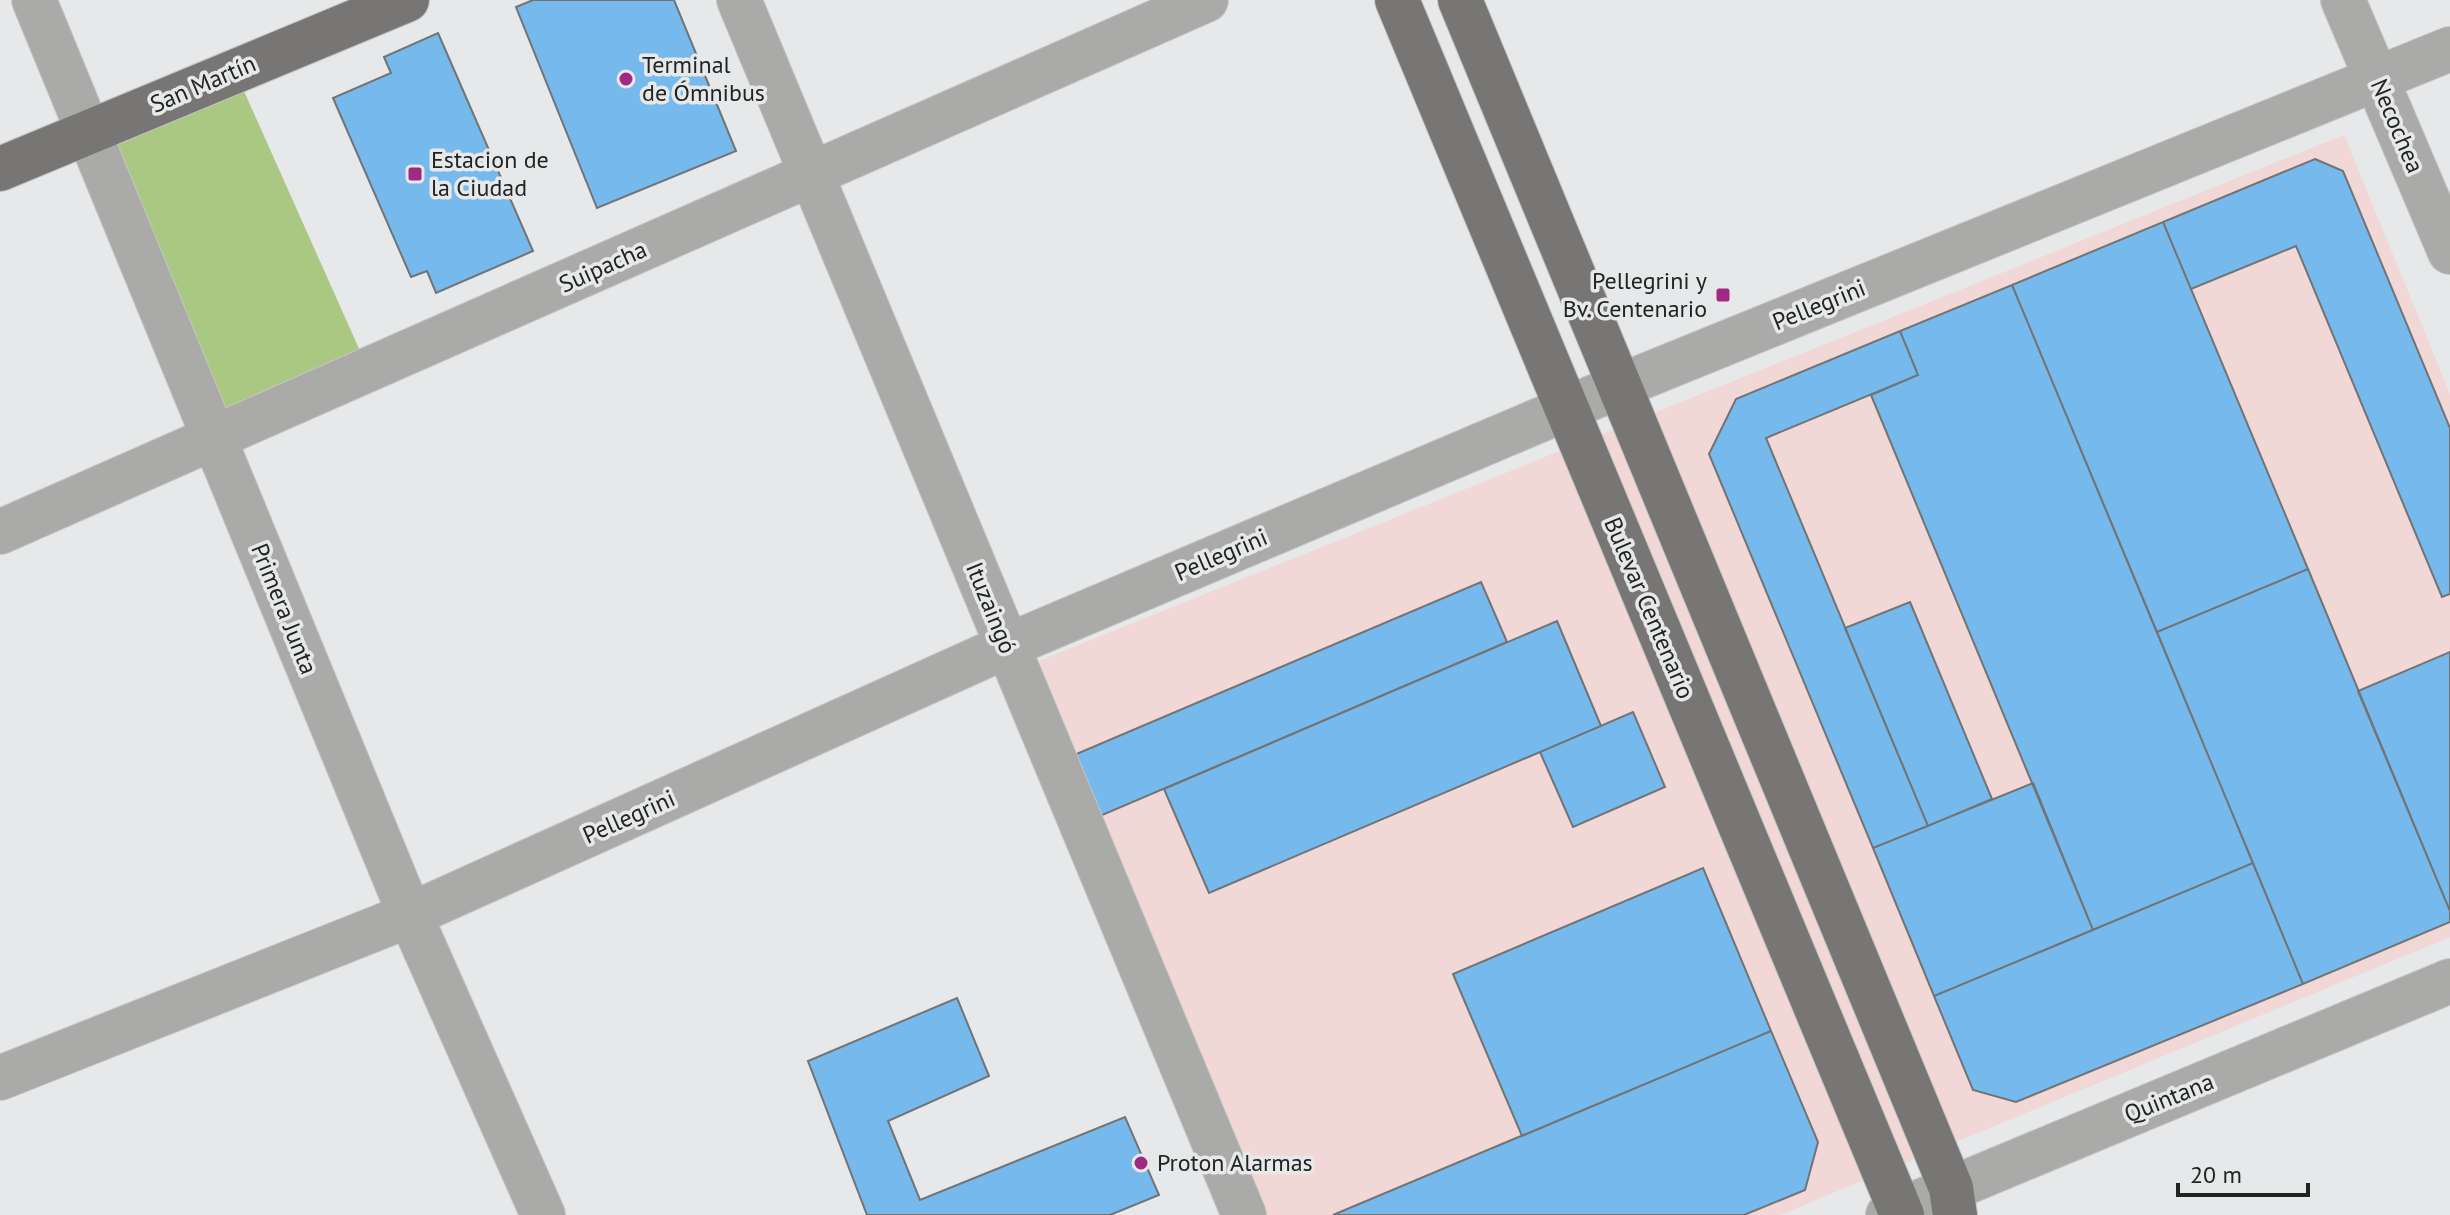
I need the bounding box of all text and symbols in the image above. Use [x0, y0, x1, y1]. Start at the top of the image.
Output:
street label: San Martín [145, 47, 260, 120]
place label: Terminal de Ómnibus [642, 49, 765, 108]
marker: Terminal de Ómnibus [617, 70, 635, 88]
street label: Necochea [2364, 74, 2431, 178]
place label: Estacion de la Ciudad [431, 144, 549, 203]
marker: Estacion de la Ciudad [406, 165, 424, 183]
street label: Suipacha [554, 233, 652, 300]
place label: Pellegrini y Bv. Centenario [1563, 265, 1707, 324]
street label: Pellegrini [1768, 272, 1870, 337]
marker: Pellegrini y Bv. Centenario [1714, 286, 1732, 304]
street label: Bulevar Centenario [1597, 512, 1702, 703]
street label: Pellegrini [1170, 521, 1272, 588]
street label: Primera Junta [244, 539, 325, 679]
street label: Ituzaingó [959, 558, 1024, 658]
street label: Pellegrini [578, 783, 680, 851]
street label: Quintana [2119, 1066, 2218, 1130]
place label: Proton Alarmas [1157, 1147, 1313, 1178]
scale bar [2178, 1147, 2308, 1197]
marker: Proton Alarmas [1132, 1154, 1150, 1172]
text: 20 m [2190, 1159, 2242, 1190]

